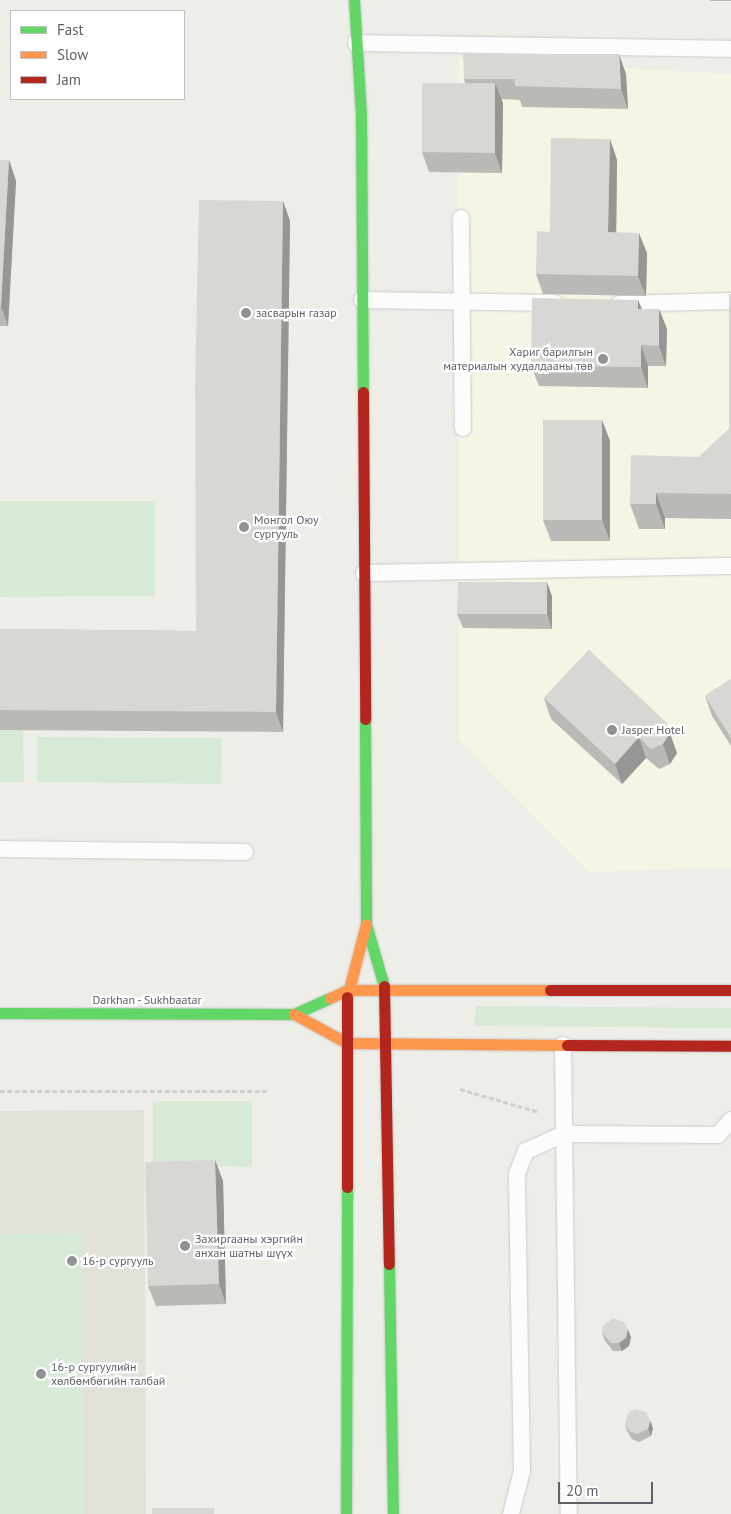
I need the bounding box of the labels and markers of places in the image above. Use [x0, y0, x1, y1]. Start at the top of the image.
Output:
place label: засварын газар [256, 306, 337, 320]
marker: засварын газар [240, 307, 252, 319]
place label: Хариг барилгын материалын худалдааны төв [443, 345, 593, 373]
marker: Хариг барилгын материалын худалдааны төв [597, 353, 609, 365]
place label: Монгол Оюу сургууль [254, 513, 319, 541]
marker: Монгол Оюу сургууль [238, 521, 250, 533]
place label: Jasper Hotel [622, 723, 684, 737]
marker: Jasper Hotel [606, 724, 618, 736]
place label: Захиргааны хэргийн анхан шатны шүүх [195, 1232, 303, 1260]
marker: Захиргааны хэргийн анхан шатны шүүх [179, 1240, 191, 1252]
place label: 16-р сургууль [82, 1254, 154, 1268]
marker: 16-р сургууль [66, 1255, 78, 1267]
place label: 16-р сургуулийн хөлбөмбөгийн талбай [51, 1360, 166, 1388]
marker: 16-р сургуулийн хөлбөмбөгийн талбай [35, 1368, 47, 1380]

